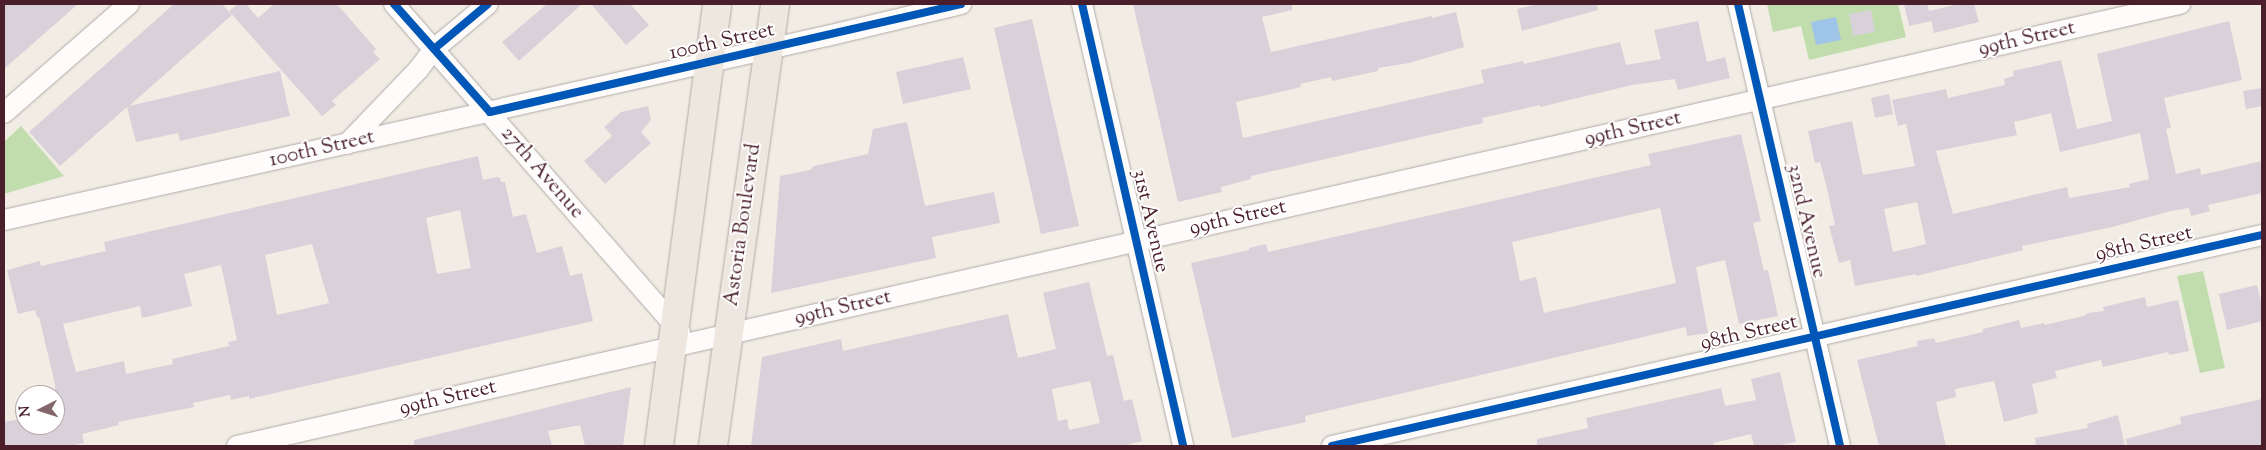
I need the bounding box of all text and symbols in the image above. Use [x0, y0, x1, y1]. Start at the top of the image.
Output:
street label: 99th Street [1976, 16, 2078, 62]
street label: 100th Street [667, 18, 777, 66]
street label: 99th Street [1582, 106, 1684, 152]
street label: 27th Avenue [495, 122, 589, 224]
street label: 100th Street [267, 125, 377, 173]
street label: Astoria Boulevard [719, 142, 767, 308]
street label: 32nd Avenue [1781, 161, 1831, 281]
street label: 31st Avenue [1126, 167, 1174, 275]
street label: 99th Street [1187, 195, 1289, 241]
street label: 98th Street [2093, 221, 2195, 267]
street label: 99th Street [792, 285, 894, 331]
street label: 98th Street [1698, 310, 1800, 356]
street label: 99th Street [397, 375, 499, 421]
north arrow [15, 385, 65, 435]
text: N [16, 405, 37, 418]

